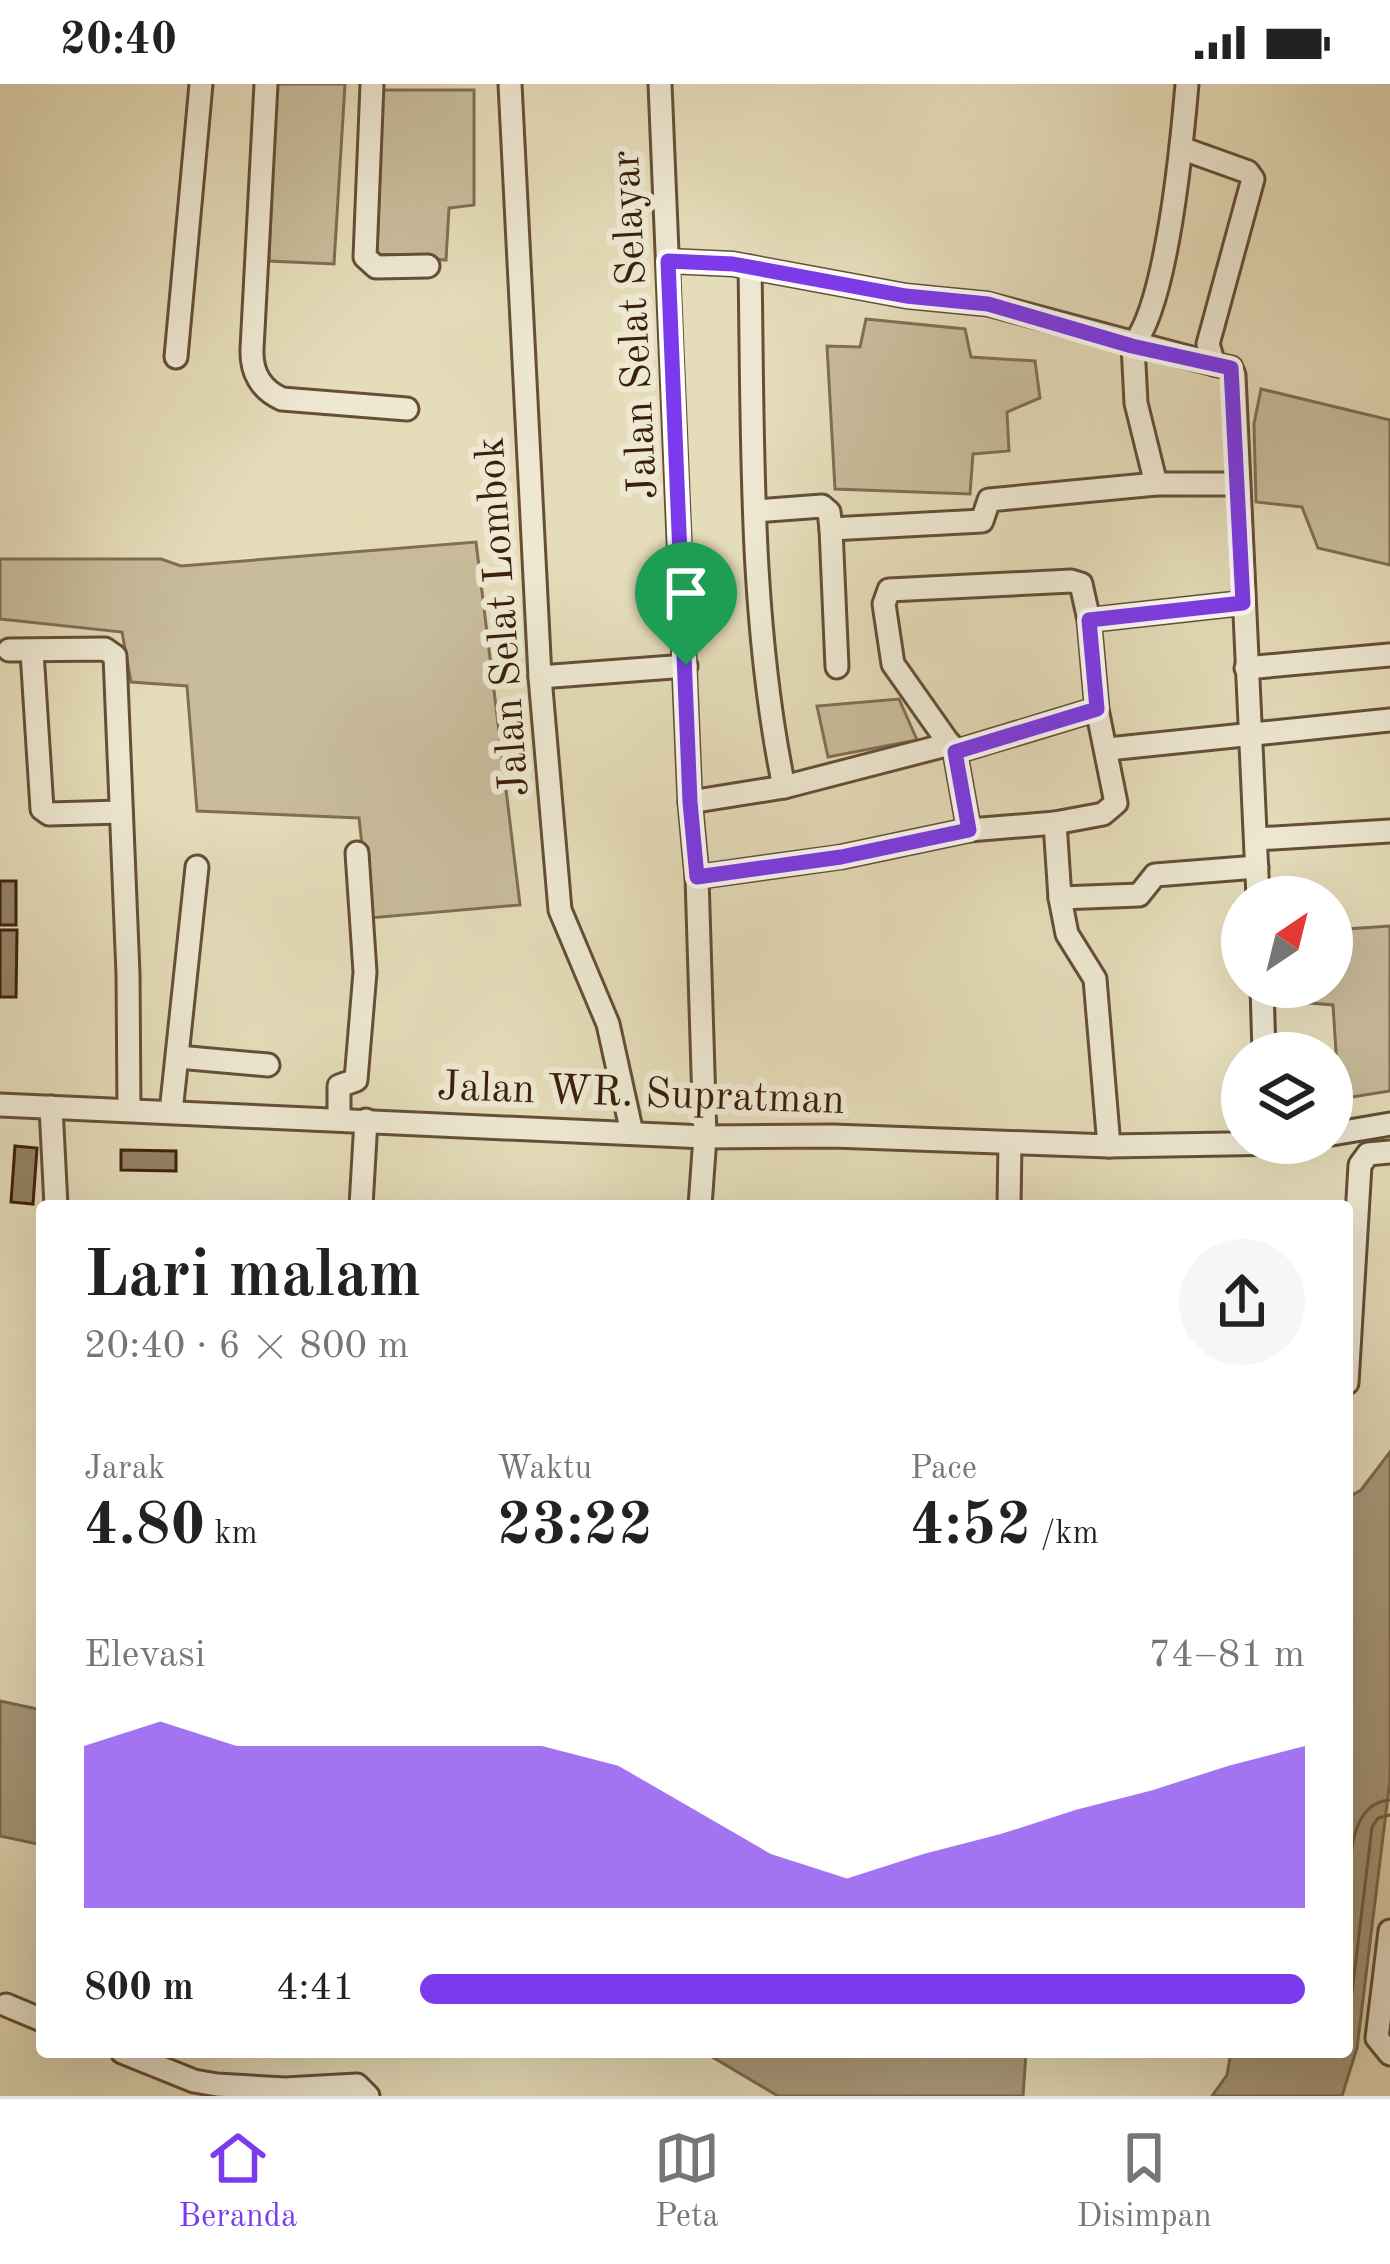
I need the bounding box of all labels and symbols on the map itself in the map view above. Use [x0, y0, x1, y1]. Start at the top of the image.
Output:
street label: Jalan Selat Selayar [606, 149, 666, 500]
street label: Jalan Selat Lombok [470, 436, 538, 798]
pin [635, 542, 737, 665]
north arrow [1221, 876, 1353, 1008]
street label: Jalan WR. Supratman [436, 1067, 846, 1123]

